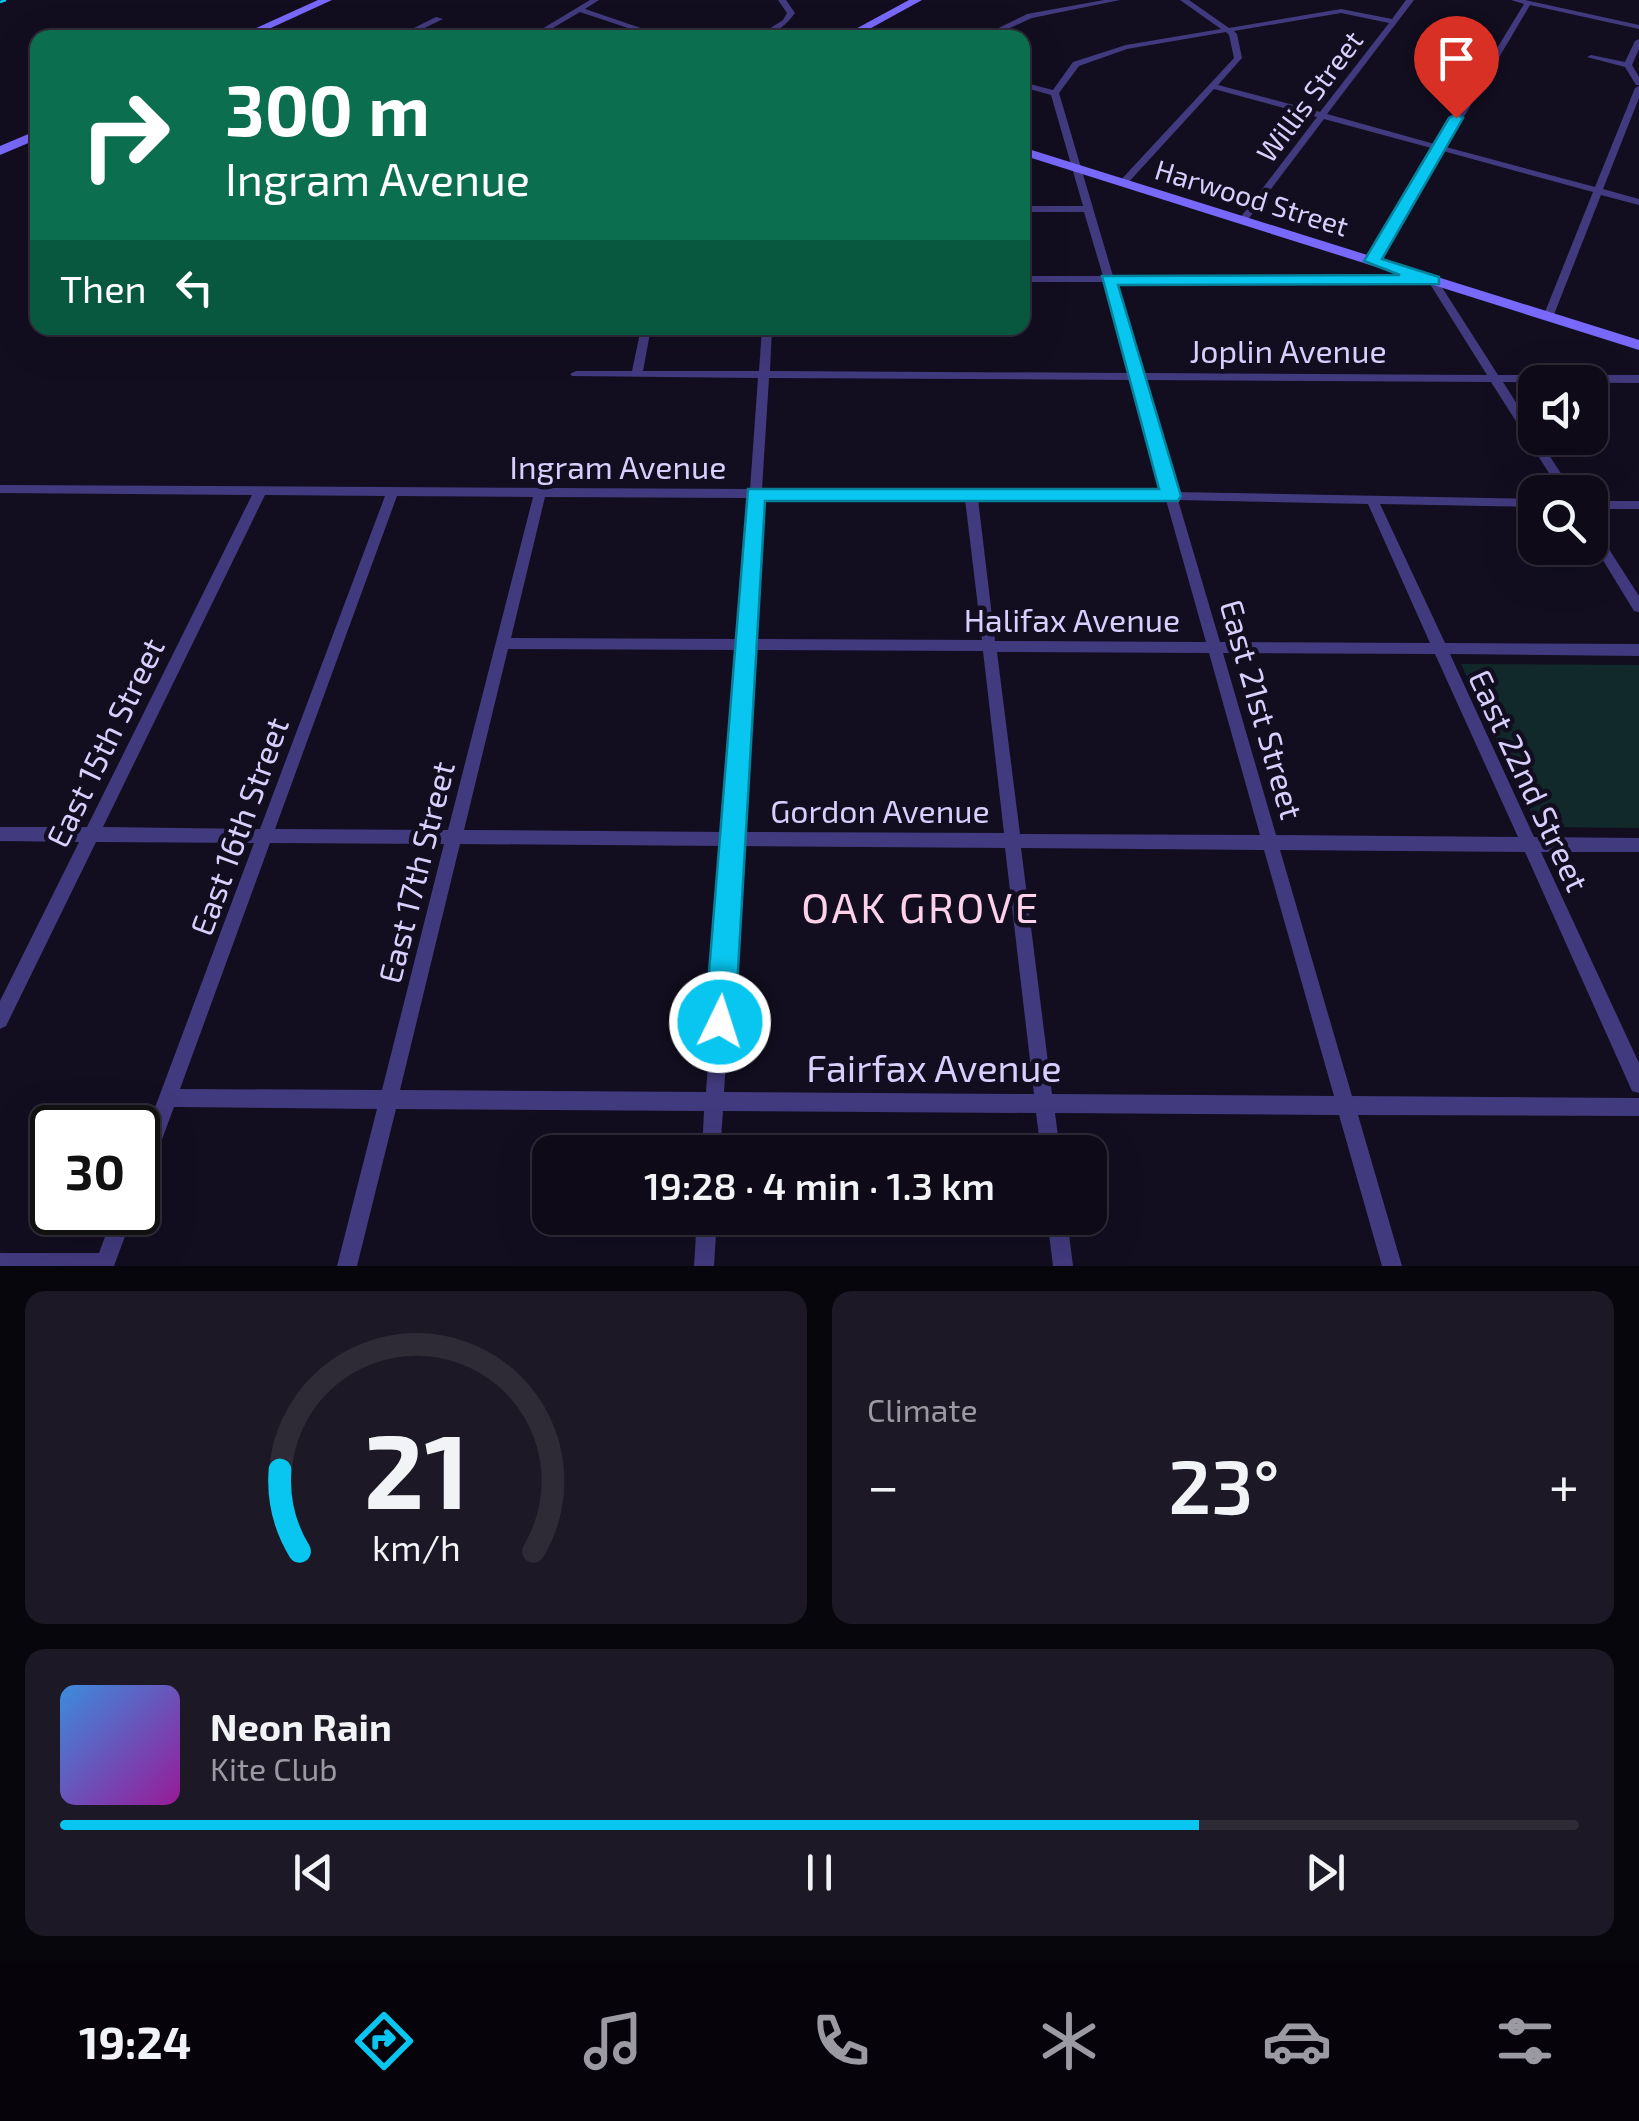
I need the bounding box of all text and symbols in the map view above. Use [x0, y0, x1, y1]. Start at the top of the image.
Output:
pin [1414, 16, 1499, 119]
street label: Willis Street [1249, 24, 1369, 168]
icon: arrive [1429, 31, 1484, 86]
text: 300 m [225, 66, 430, 150]
icon: right [60, 70, 190, 200]
text: Ingram Avenue [225, 151, 530, 205]
street label: Harwood Street [1151, 151, 1353, 243]
icon: left [167, 260, 222, 315]
text: Then [60, 265, 147, 311]
street label: Joplin Avenue [1189, 331, 1387, 369]
map controls [1518, 365, 1608, 565]
button: sound [1518, 365, 1608, 455]
street label: Ingram Avenue [510, 447, 726, 485]
button: search [1518, 475, 1608, 565]
street label: East 21st Street [1214, 595, 1312, 823]
street label: Halifax Avenue [964, 600, 1180, 638]
street label: East 15th Street [37, 631, 171, 853]
street label: East 22nd Street [1462, 663, 1598, 897]
street label: East 16th Street [181, 712, 295, 940]
street label: East 17th Street [369, 757, 461, 987]
street label: Gordon Avenue [770, 791, 990, 829]
district label: OAK GROVE [801, 881, 1041, 931]
position arrow [668, 970, 772, 1074]
street label: Fairfax Avenue [806, 1044, 1062, 1090]
speed limit sign: 30 [30, 1105, 160, 1235]
text: 19:28 · 4 min · 1.3 km [644, 1162, 995, 1208]
text: Climate [867, 1390, 978, 1428]
text: 21 [363, 1405, 469, 1530]
text: 23° [1168, 1439, 1280, 1529]
text: − [867, 1451, 899, 1517]
text: + [1549, 1451, 1579, 1517]
text: km/h [372, 1525, 460, 1568]
text: Neon Rain [210, 1703, 392, 1749]
text: Kite Club [210, 1749, 338, 1787]
icon: previous [286, 1845, 341, 1900]
icon: pause [792, 1845, 847, 1900]
icon: next [1298, 1845, 1353, 1900]
icon: directions [349, 2006, 419, 2076]
icon: music [578, 2006, 648, 2076]
icon: phone [806, 2006, 876, 2076]
icon: climate [1034, 2006, 1104, 2076]
icon: car [1262, 2006, 1332, 2076]
icon: filters [1490, 2006, 1560, 2076]
text: 19:24 [79, 2014, 191, 2068]

